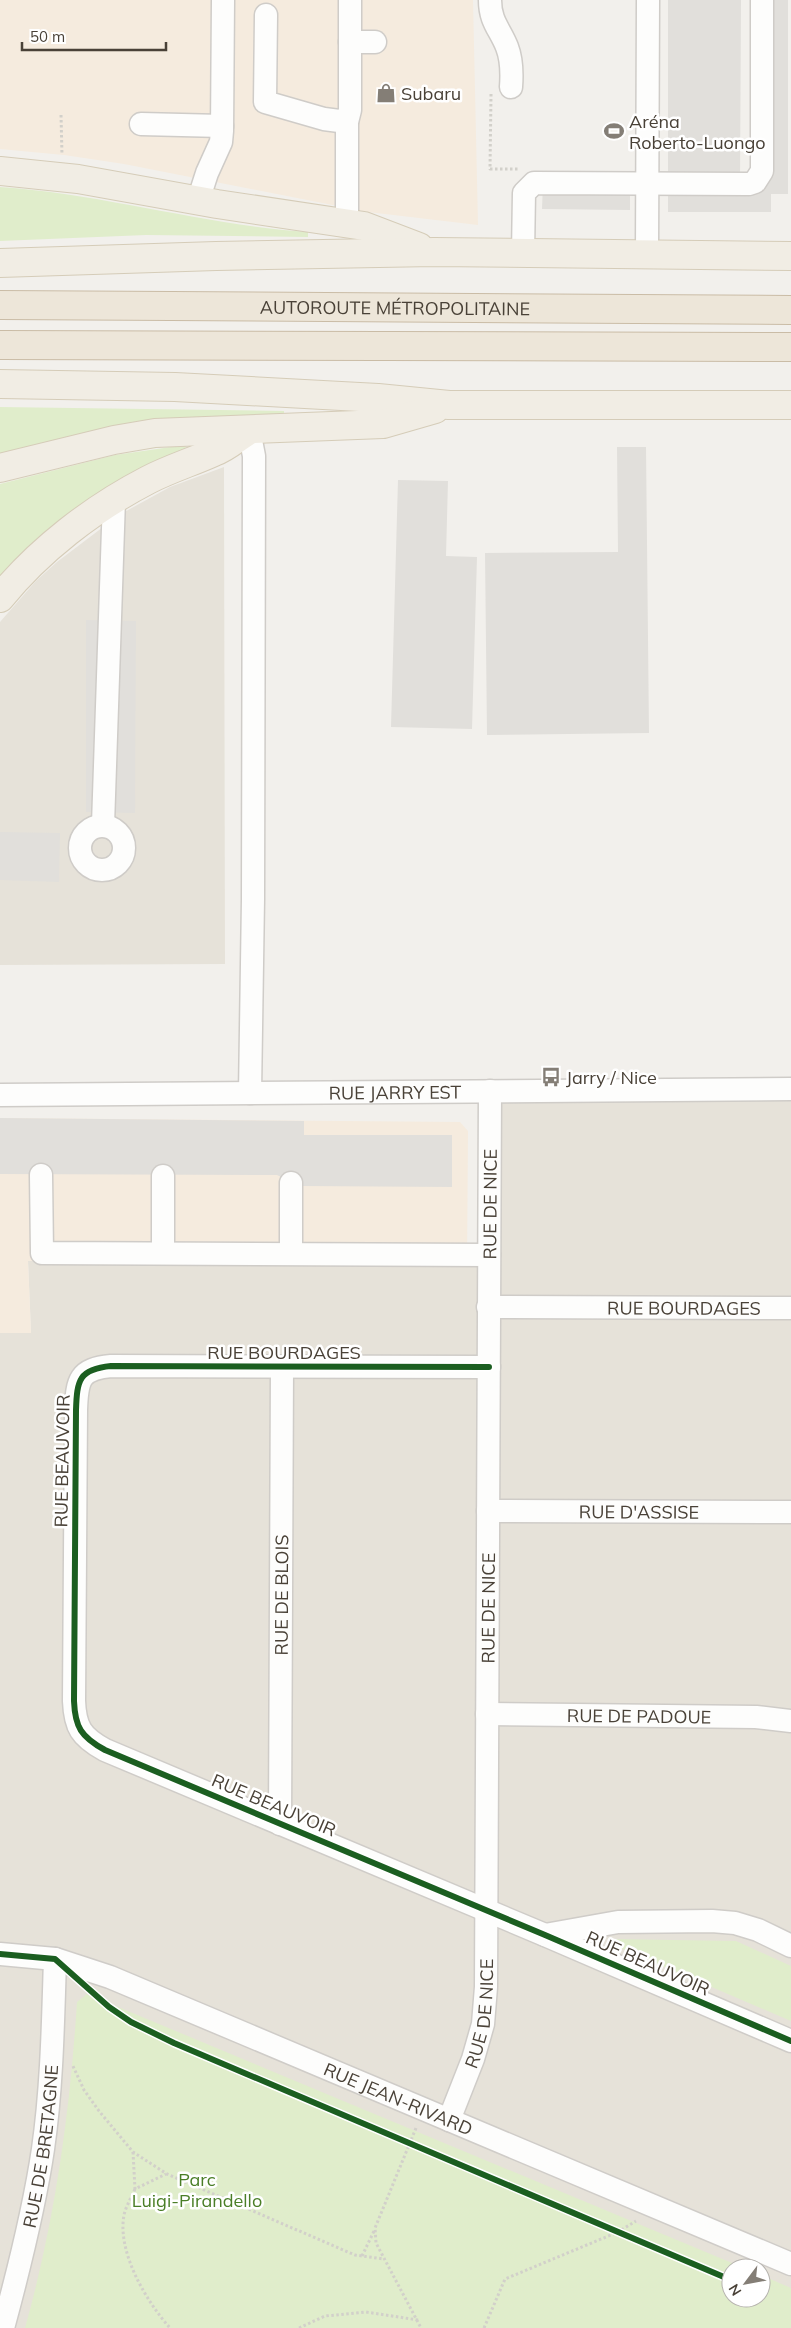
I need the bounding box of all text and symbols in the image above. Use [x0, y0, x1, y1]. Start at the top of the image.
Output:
scale bar [22, 20, 166, 52]
text: 50 m [30, 27, 65, 46]
shop icon: Subaru [375, 82, 397, 104]
place label: Subaru [401, 82, 461, 105]
place label: Aréna Roberto-Luongo [629, 110, 766, 154]
sports icon: Aréna Roberto-Luongo [603, 120, 625, 142]
street label: AUTOROUTE MÉTROPOLITAINE [260, 295, 530, 320]
bus stop icon: Jarry / Nice [540, 1066, 562, 1088]
place label: Jarry / Nice [566, 1066, 657, 1089]
street label: RUE JARRY EST [329, 1080, 462, 1104]
street label: RUE DE NICE [478, 1149, 501, 1259]
street label: RUE BOURDAGES [607, 1296, 761, 1319]
street label: RUE BOURDAGES [207, 1341, 361, 1364]
street label: RUE BEAUVOIR [49, 1394, 75, 1528]
street label: RUE D'ASSISE [579, 1500, 699, 1523]
street label: RUE DE BLOIS [269, 1535, 293, 1655]
street label: RUE DE NICE [476, 1553, 499, 1663]
street label: RUE DE PADOUE [567, 1703, 711, 1728]
street label: RUE BEAUVOIR [208, 1768, 340, 1842]
street label: RUE BEAUVOIR [583, 1925, 713, 2001]
street label: RUE DE NICE [459, 1959, 498, 2071]
street label: RUE JEAN-RIVARD [320, 2057, 476, 2140]
street label: RUE DE BRETAGNE [17, 2064, 63, 2230]
park label: Parc Luigi-Pirandello [132, 2168, 262, 2212]
north arrow [721, 2258, 771, 2308]
text: N [725, 2281, 745, 2299]

